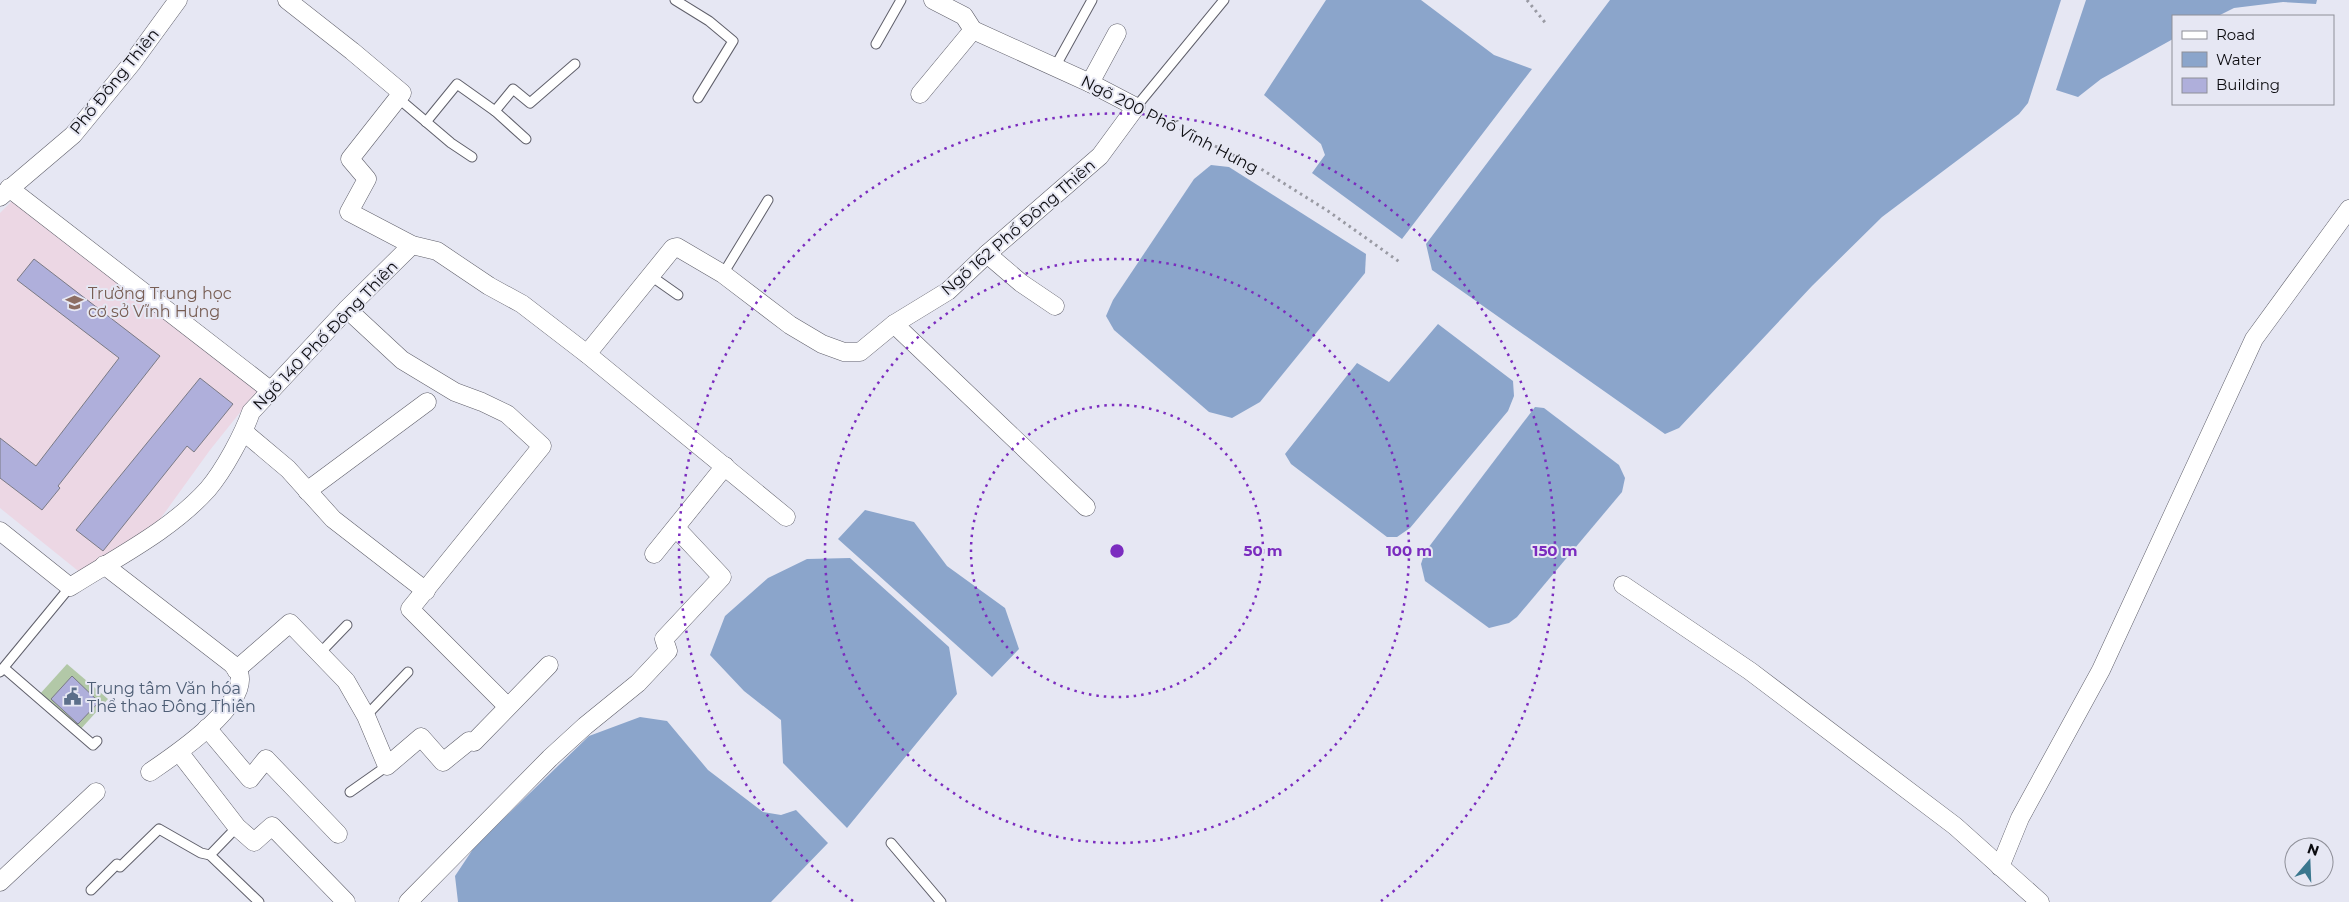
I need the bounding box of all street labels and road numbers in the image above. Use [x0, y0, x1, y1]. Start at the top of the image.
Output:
street label: Phố Đông Thiên [66, 25, 163, 138]
street label: Ngõ 200 Phố Vĩnh Hưng [1078, 71, 1261, 177]
street label: Ngõ 162 Phố Đông Thiên [938, 155, 1099, 299]
street label: Ngõ 140 Phố Đông Thiên [249, 257, 402, 414]

